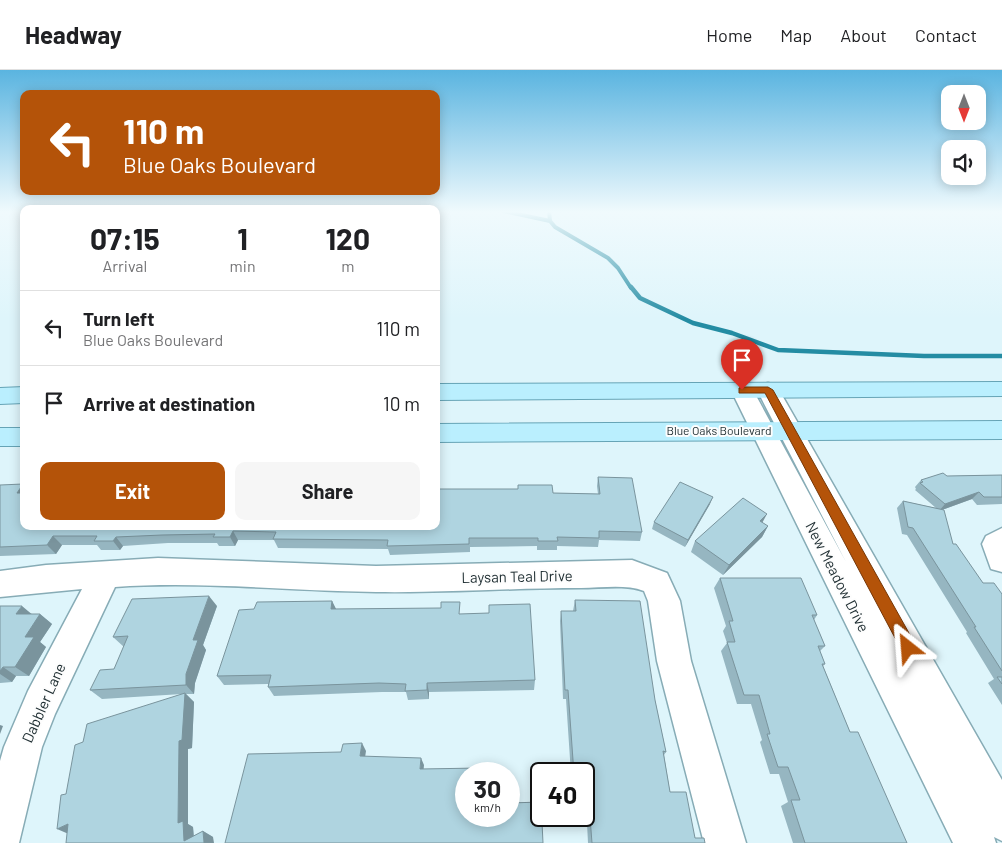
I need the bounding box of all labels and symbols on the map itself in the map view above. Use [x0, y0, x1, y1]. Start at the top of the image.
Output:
north arrow [941, 85, 986, 130]
pin [721, 339, 763, 390]
street label: Blue Oaks Boulevard [666, 423, 772, 437]
street label: New Meadow Drive [802, 518, 873, 635]
street label: Laysan Teal Drive [461, 566, 573, 586]
position arrow [881, 621, 933, 673]
street label: Dabbler Lane [18, 660, 69, 745]
speed limit sign: 40 [530, 762, 595, 827]

